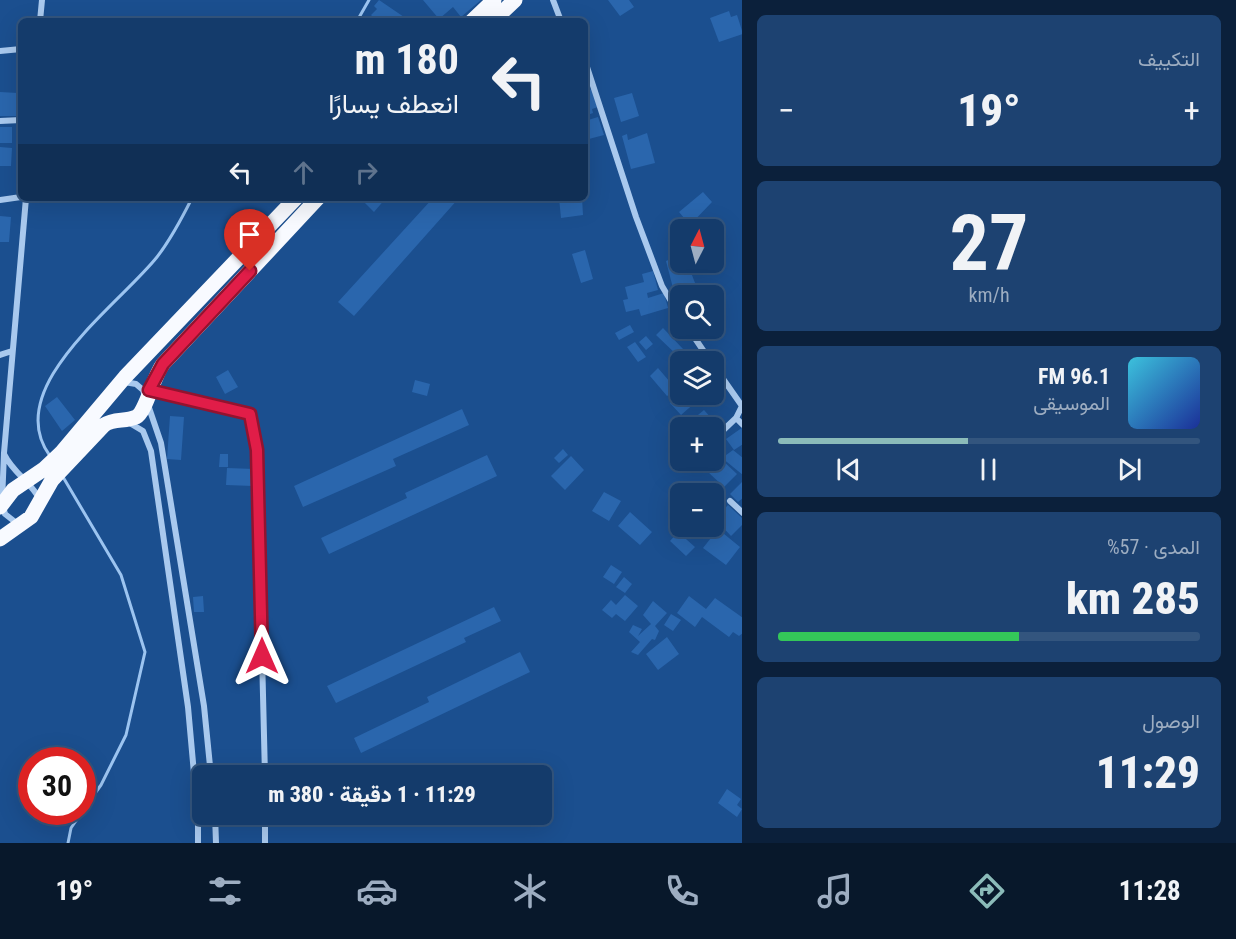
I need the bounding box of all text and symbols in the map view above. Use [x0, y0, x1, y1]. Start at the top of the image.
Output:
text: 180 m [354, 35, 459, 84]
icon: left [480, 42, 558, 120]
text: التكييف [1138, 47, 1200, 71]
text: 19° [957, 84, 1021, 137]
text: انعطف يسارًا [328, 88, 459, 120]
text: − [778, 91, 795, 130]
text: + [1184, 91, 1200, 130]
icon: left [224, 156, 257, 189]
icon: ahead [287, 156, 320, 189]
icon: right [350, 156, 383, 189]
text: 27 [950, 198, 1028, 289]
pin [224, 209, 275, 271]
icon: arrive [233, 218, 266, 251]
north arrow [670, 219, 724, 273]
map controls [670, 219, 724, 537]
text: km/h [968, 283, 1010, 307]
button: search [670, 285, 724, 339]
button: layers [670, 351, 724, 405]
text: 96.1 FM [1038, 364, 1110, 389]
text: الموسيقى [1033, 391, 1110, 415]
button: + [670, 417, 724, 471]
icon: previous [832, 453, 865, 486]
icon: pause [972, 453, 1005, 486]
icon: next [1113, 453, 1146, 486]
button: − [670, 483, 724, 537]
text: المدى · 57% [1107, 535, 1200, 559]
text: 285 km [1066, 572, 1200, 625]
position arrow [230, 624, 294, 688]
text: الوصول [1142, 709, 1200, 733]
text: 11:29 [1096, 746, 1200, 799]
speed limit sign: 30 [18, 747, 96, 825]
text: 11:29 · 1 دقيقة · 380 m [268, 782, 476, 807]
icon: filters [204, 870, 246, 912]
icon: car [356, 870, 398, 912]
icon: climate [509, 870, 551, 912]
icon: phone [661, 870, 703, 912]
icon: music [814, 870, 856, 912]
icon: directions [966, 870, 1008, 912]
text: 19° [55, 875, 93, 907]
text: 11:28 [1119, 875, 1181, 907]

